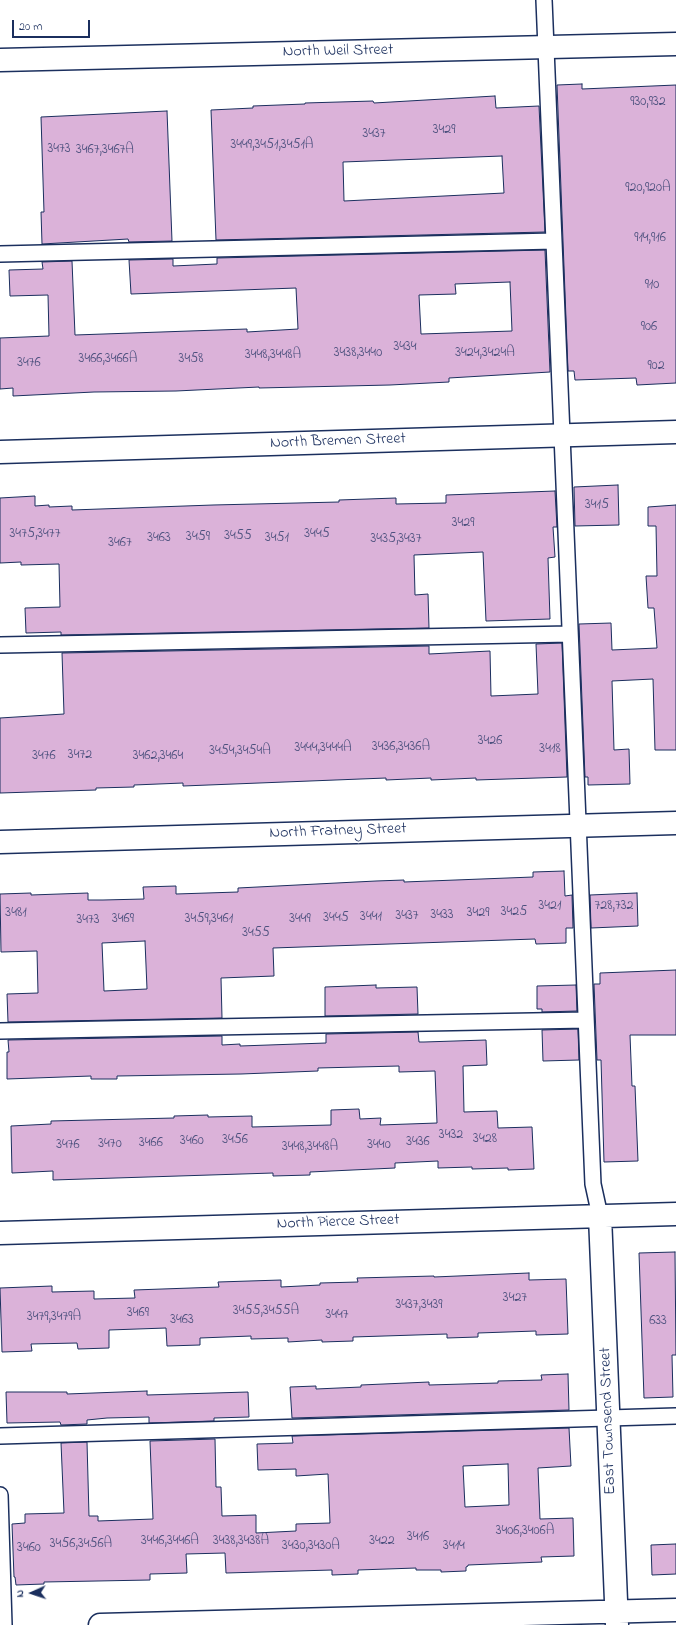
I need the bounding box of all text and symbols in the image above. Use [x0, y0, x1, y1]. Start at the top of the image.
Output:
scale bar [14, 12, 92, 38]
text: 20 m [19, 18, 42, 36]
street label: North Weil Street [283, 41, 393, 63]
house number: 930,932 [630, 95, 666, 111]
house number: 3429 [433, 123, 455, 139]
house number: 3437 [362, 127, 386, 143]
house number: 3449,3451,3451A [231, 138, 313, 154]
house number: 3473 [47, 142, 71, 158]
house number: 3467,3467A [76, 143, 134, 159]
house number: 920,920A [625, 181, 671, 197]
house number: 914,916 [634, 231, 666, 247]
house number: 910 [645, 278, 659, 294]
house number: 906 [641, 320, 657, 336]
house number: 3434 [393, 340, 417, 356]
house number: 3438,3440 [334, 346, 382, 362]
house number: 3424,3424A [455, 346, 515, 362]
house number: 3448,3448A [245, 348, 301, 364]
house number: 3466,3466A [79, 352, 137, 368]
house number: 3458 [179, 352, 203, 368]
house number: 3476 [17, 356, 41, 372]
house number: 902 [647, 359, 665, 375]
street label: North Bremen Street [270, 430, 406, 454]
house number: 3415 [585, 498, 609, 514]
house number: 3429 [452, 516, 474, 532]
house number: 3475,3477 [10, 527, 60, 543]
house number: 3445 [304, 527, 330, 543]
house number: 3455 [224, 529, 252, 545]
house number: 3459 [186, 530, 210, 546]
house number: 3463 [147, 531, 171, 547]
house number: 3451 [265, 531, 289, 547]
house number: 3435,3437 [371, 532, 421, 548]
house number: 3467 [108, 536, 132, 552]
house number: 3426 [478, 734, 502, 750]
house number: 3436,3436A [372, 740, 430, 756]
house number: 3444,3444A [294, 741, 352, 757]
house number: 3418 [539, 742, 561, 758]
house number: 3454,3454A [209, 744, 271, 760]
house number: 3472 [68, 748, 92, 764]
house number: 3476 [32, 749, 56, 765]
house number: 3462,3464 [133, 749, 183, 765]
street label: North Fratney Street [269, 820, 407, 844]
house number: 3421 [539, 899, 561, 915]
house number: 728,732 [595, 899, 633, 915]
house number: 3425 [501, 905, 527, 921]
house number: 3481 [5, 906, 27, 922]
house number: 3429 [467, 906, 489, 922]
house number: 3433 [430, 908, 454, 924]
house number: 3437 [395, 909, 419, 925]
house number: 3441 [360, 910, 382, 926]
house number: 3445 [323, 911, 349, 927]
house number: 3469 [112, 912, 134, 928]
house number: 3459,3461 [185, 912, 233, 928]
house number: 3449 [289, 912, 311, 928]
house number: 3473 [76, 913, 100, 929]
house number: 3455 [242, 926, 270, 942]
house number: 3432 [439, 1128, 463, 1144]
house number: 3428 [473, 1132, 497, 1148]
house number: 3456 [222, 1133, 248, 1149]
house number: 3460 [180, 1134, 204, 1150]
house number: 3436 [406, 1135, 430, 1151]
house number: 3466 [139, 1136, 163, 1152]
house number: 3470 [98, 1137, 122, 1153]
house number: 3476 [56, 1138, 80, 1154]
house number: 3440 [367, 1138, 391, 1154]
house number: 3448,3448A [282, 1140, 338, 1156]
street label: North Pierce Street [276, 1211, 400, 1235]
house number: 3427 [503, 1291, 527, 1307]
house number: 3437,3439 [395, 1298, 443, 1314]
house number: 3455,3455A [233, 1304, 299, 1320]
house number: 3469 [127, 1306, 149, 1322]
house number: 3447 [325, 1308, 349, 1324]
house number: 3479,3479A [27, 1310, 81, 1326]
house number: 3463 [170, 1313, 194, 1329]
house number: 633 [649, 1314, 667, 1330]
street label: East Townsend Street [597, 1347, 621, 1495]
house number: 3406,3406A [496, 1524, 554, 1540]
house number: 3416 [407, 1530, 429, 1546]
house number: 3446,3446A [141, 1534, 199, 1550]
house number: 3438,3438A [213, 1534, 269, 1550]
house number: 3422 [369, 1534, 395, 1550]
house number: 3456,3456A [50, 1537, 112, 1553]
house number: 3430,3430A [282, 1539, 340, 1555]
house number: 3414 [443, 1539, 465, 1555]
house number: 3460 [17, 1541, 41, 1557]
north arrow [12, 1573, 52, 1613]
text: N [12, 1589, 28, 1598]

